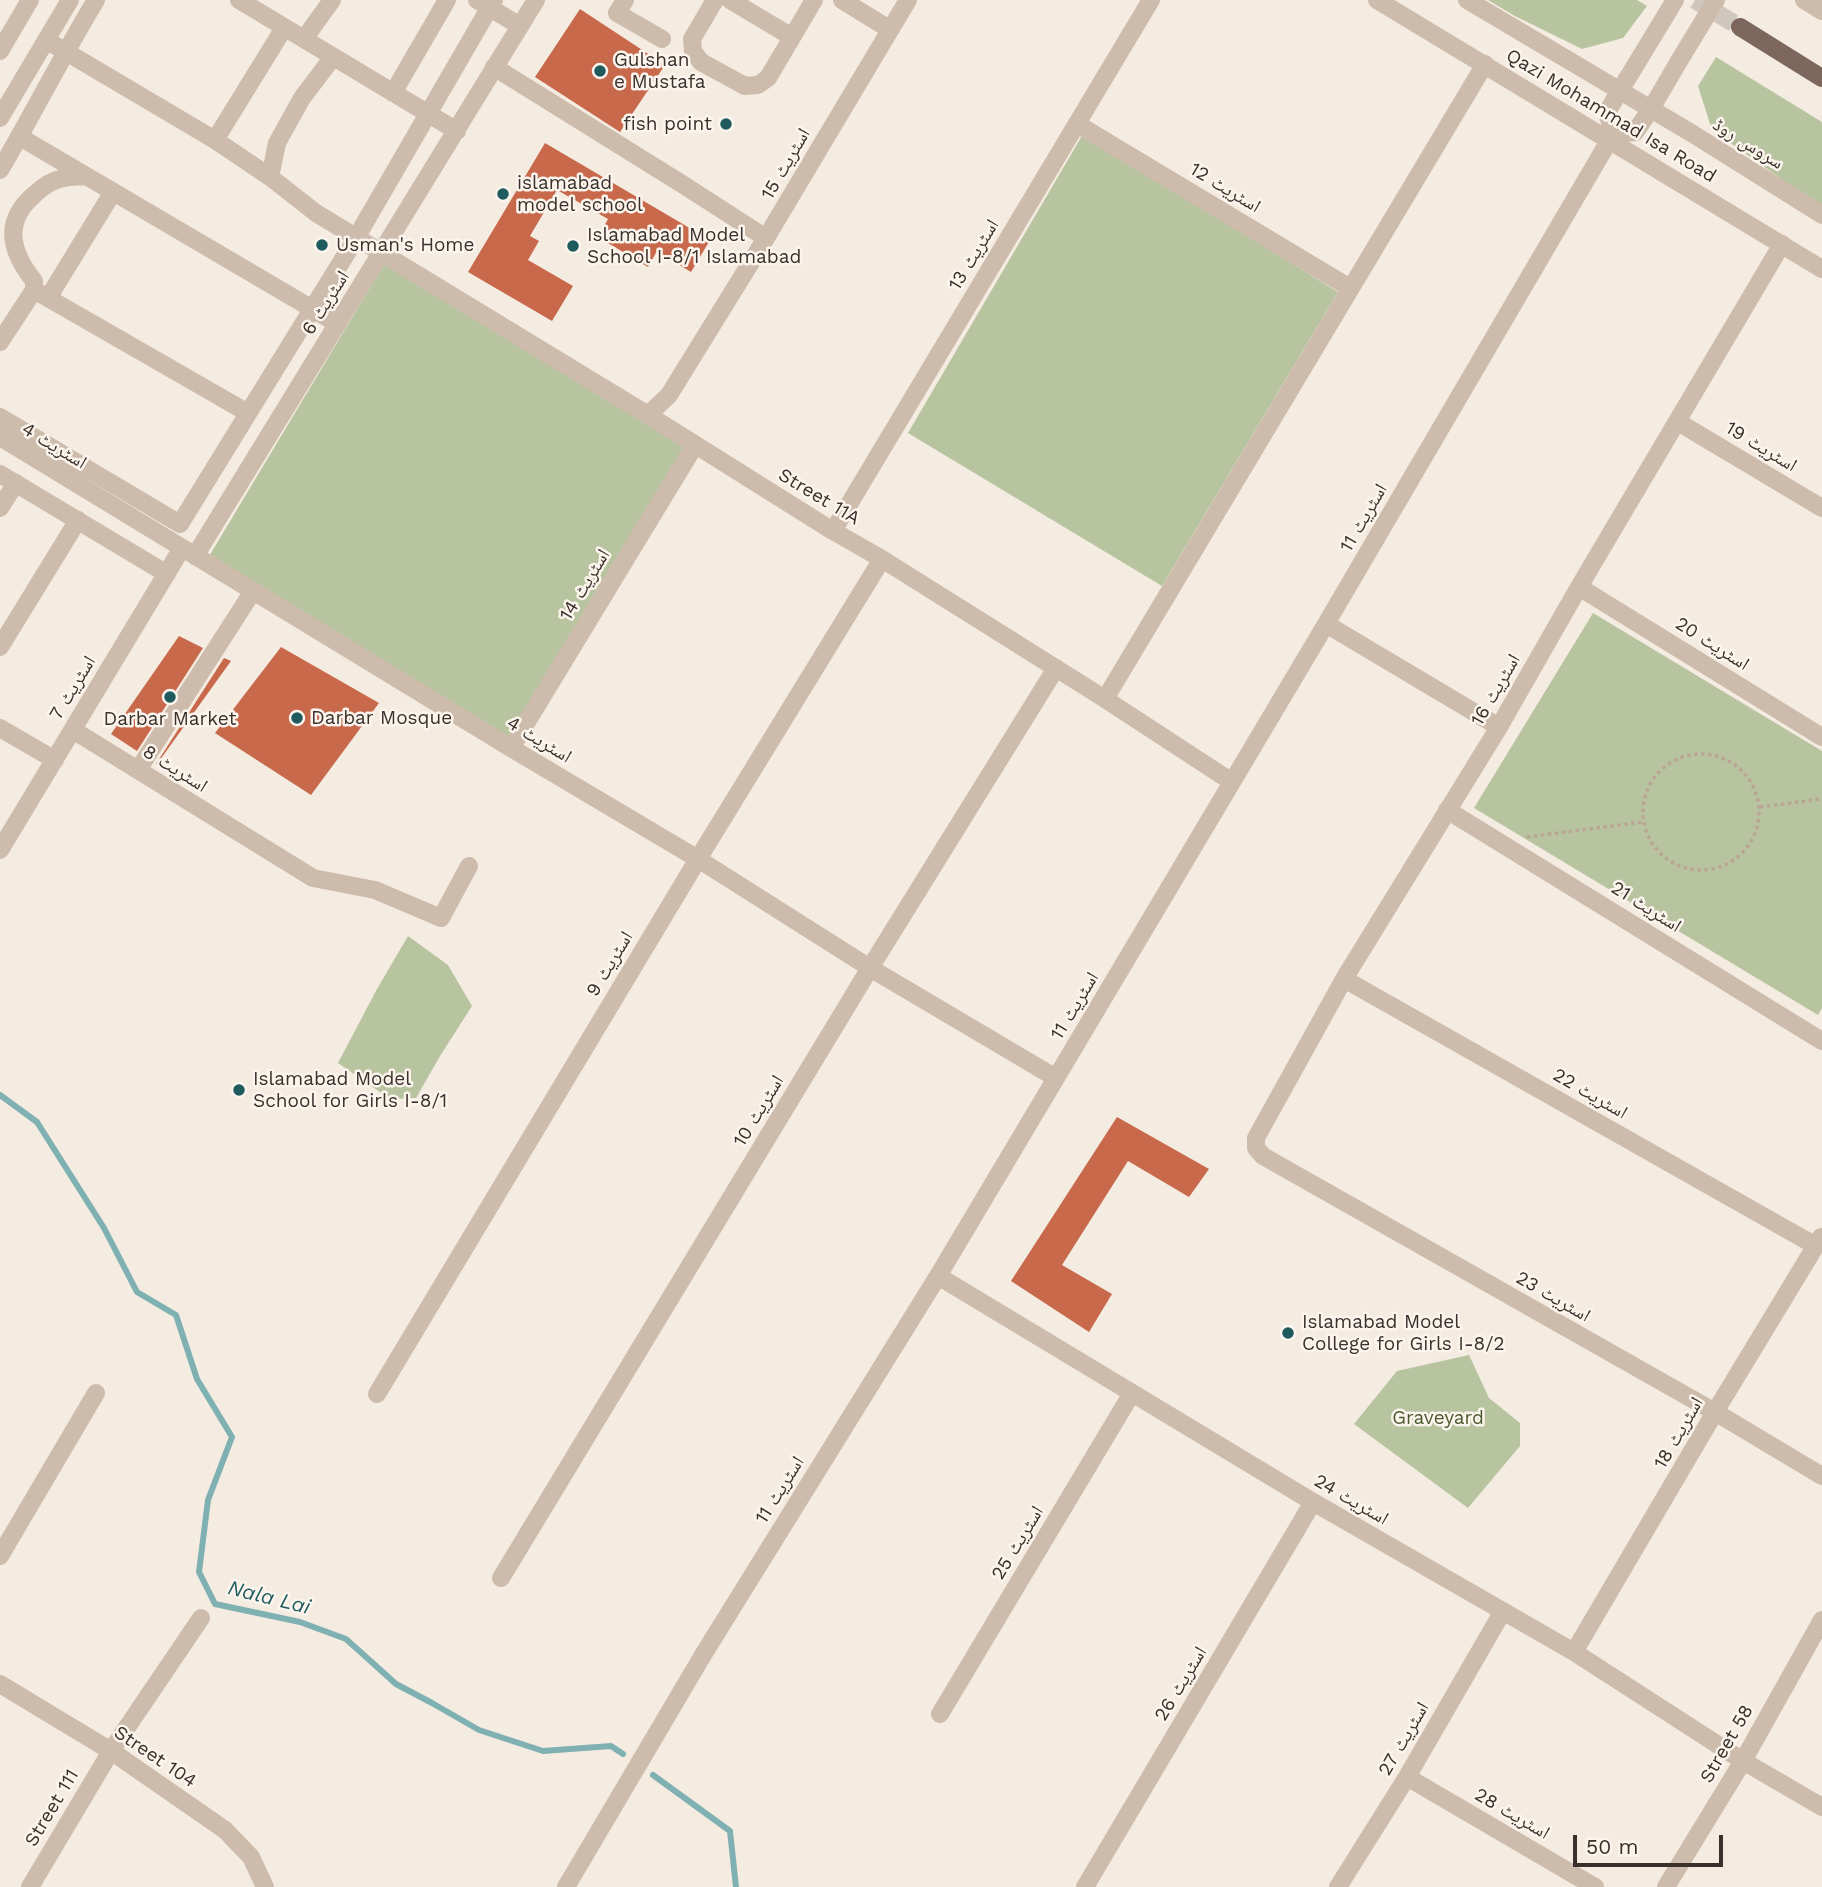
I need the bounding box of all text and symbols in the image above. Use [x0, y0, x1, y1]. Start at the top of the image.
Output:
street label: Qazi Mohammad Isa Road [1502, 44, 1720, 188]
place label: Gulshan e Mustafa [614, 49, 706, 93]
marker: Gulshan e Mustafa [592, 63, 608, 79]
place label: fish point [623, 113, 712, 135]
street label: سروس روڈ [1709, 113, 1787, 175]
marker: fish point [718, 116, 734, 132]
street label: اسٹریٹ 15 [756, 124, 816, 204]
street label: اسٹریٹ 12 [1185, 158, 1265, 218]
place label: islamabad model school [517, 172, 643, 216]
marker: islamabad model school [495, 186, 511, 202]
street label: اسٹریٹ 13 [944, 215, 1004, 295]
place label: Islamabad Model School I-8/1 Islamabad [587, 224, 801, 268]
place label: Usman's Home [336, 234, 474, 256]
marker: Usman's Home [314, 237, 330, 253]
marker: Islamabad Model School I-8/1 Islamabad [565, 238, 581, 254]
street label: اسٹریٹ 6 [297, 267, 355, 339]
street label: اسٹریٹ 19 [1721, 417, 1801, 477]
street label: اسٹریٹ 4 [17, 418, 91, 474]
street label: Street 11A [774, 464, 864, 530]
street label: اسٹریٹ 11 [1335, 480, 1393, 556]
street label: اسٹریٹ 14 [555, 545, 615, 625]
street label: اسٹریٹ 20 [1671, 612, 1753, 676]
street label: اسٹریٹ 16 [1466, 650, 1526, 730]
street label: اسٹریٹ 7 [45, 652, 101, 724]
marker: Darbar Market [162, 689, 178, 705]
place label: Darbar Mosque [311, 707, 452, 729]
place label: Darbar Market [104, 708, 236, 730]
marker: Darbar Mosque [289, 710, 305, 726]
street label: اسٹریٹ 4 [502, 712, 576, 768]
street label: اسٹریٹ 8 [139, 740, 211, 798]
street label: اسٹریٹ 21 [1607, 877, 1685, 937]
street label: اسٹریٹ 9 [582, 927, 638, 1001]
street label: اسٹریٹ 11 [1046, 968, 1104, 1044]
street label: اسٹریٹ 22 [1549, 1064, 1631, 1124]
place label: Islamabad Model School for Girls I-8/1 [253, 1068, 447, 1112]
street label: اسٹریٹ 10 [729, 1071, 789, 1151]
marker: Islamabad Model School for Girls I-8/1 [231, 1082, 247, 1098]
street label: اسٹریٹ 23 [1512, 1267, 1594, 1327]
place label: Islamabad Model College for Girls I-8/2 [1302, 1311, 1505, 1355]
marker: Islamabad Model College for Girls I-8/2 [1280, 1325, 1296, 1341]
street label: اسٹریٹ 18 [1649, 1393, 1709, 1473]
park label: Graveyard [1392, 1407, 1484, 1429]
street label: اسٹریٹ 11 [750, 1452, 810, 1528]
street label: اسٹریٹ 24 [1310, 1470, 1392, 1530]
street label: اسٹریٹ 25 [987, 1502, 1049, 1584]
water label: Nala Lai [225, 1576, 313, 1620]
street label: اسٹریٹ 26 [1150, 1643, 1212, 1725]
street label: اسٹریٹ 27 [1374, 1698, 1434, 1780]
street label: Street 58 [1696, 1701, 1758, 1787]
street label: Street 104 [109, 1721, 201, 1793]
street label: Street 111 [20, 1765, 84, 1851]
street label: اسٹریٹ 28 [1470, 1783, 1554, 1845]
scale bar [1577, 1820, 1728, 1864]
text: 50 m [1586, 1834, 1638, 1859]

